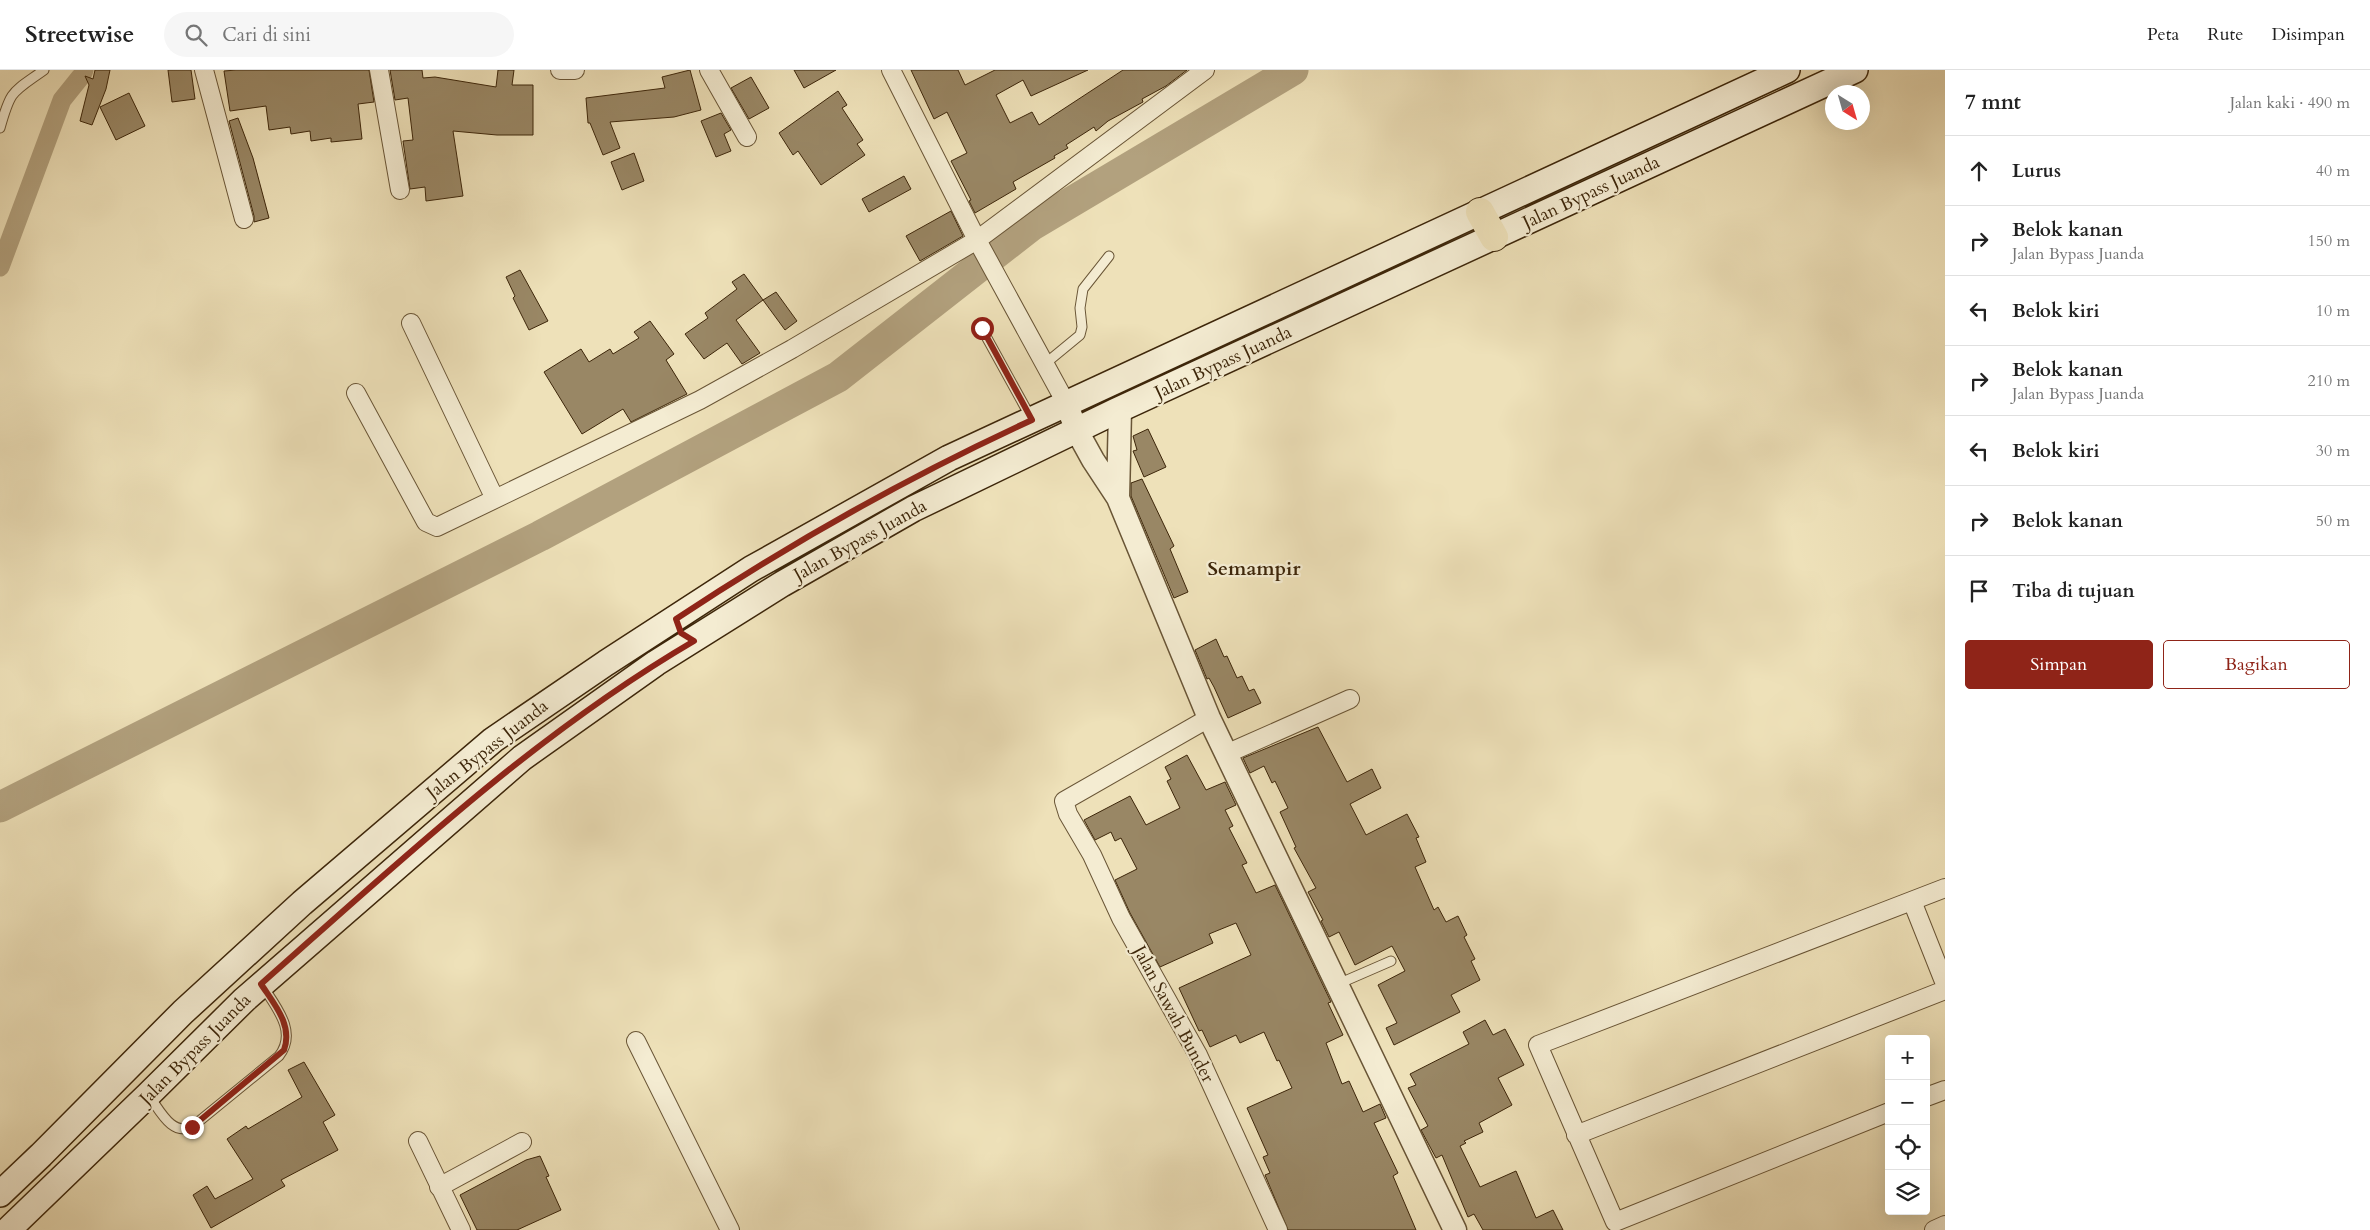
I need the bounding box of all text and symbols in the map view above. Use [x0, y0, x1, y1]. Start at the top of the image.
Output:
search box [164, 12, 514, 57]
text: Streetwise [25, 18, 134, 51]
icon: search [182, 21, 210, 49]
text: Cari di sini [222, 22, 311, 48]
text: Peta [2147, 22, 2179, 47]
text: Rute [2207, 22, 2243, 47]
text: Disimpan [2271, 22, 2345, 47]
north arrow [1825, 85, 1870, 130]
text: 7 mnt [1965, 88, 2021, 117]
text: Jalan kaki · 490 m [2230, 92, 2350, 114]
street label: Jalan Bypass Juanda [1516, 150, 1664, 236]
icon: ahead [1965, 157, 1993, 185]
text: Lurus [2012, 158, 2061, 184]
text: 40 m [2316, 160, 2350, 182]
text: Belok kanan [2012, 217, 2123, 243]
icon: right [1965, 227, 1993, 255]
text: 150 m [2308, 230, 2350, 252]
text: Jalan Bypass Juanda [2012, 243, 2144, 265]
icon: left [1965, 297, 1993, 325]
text: Belok kiri [2012, 298, 2099, 324]
text: 10 m [2316, 300, 2350, 322]
route start [971, 317, 994, 340]
street label: Jalan Bypass Juanda [1148, 320, 1296, 406]
text: Belok kanan [2012, 357, 2123, 383]
icon: right [1965, 367, 1993, 395]
text: 210 m [2308, 370, 2350, 392]
text: Jalan Bypass Juanda [2012, 383, 2144, 405]
icon: left [1965, 437, 1993, 465]
text: Belok kiri [2012, 438, 2099, 464]
text: 30 m [2316, 440, 2350, 462]
street label: Jalan Bypass Juanda [787, 493, 931, 589]
icon: right [1965, 507, 1993, 535]
text: Belok kanan [2012, 508, 2123, 534]
text: 50 m [2316, 510, 2350, 532]
district label: Semampir [1207, 555, 1301, 582]
icon: arrive [1965, 577, 1993, 605]
text: Tiba di tujuan [2012, 578, 2135, 604]
button: Simpan [1965, 640, 2153, 689]
button: Bagikan [2163, 640, 2350, 689]
street label: Jalan Bypass Juanda [419, 694, 554, 807]
street label: Jalan Sawah Bunder [1126, 939, 1220, 1087]
street label: Jalan Bypass Juanda [132, 988, 257, 1113]
map controls [1885, 1035, 1930, 1215]
button: + [1885, 1035, 1930, 1080]
button: − [1885, 1080, 1930, 1125]
route end [181, 1116, 204, 1139]
button: locate [1885, 1125, 1930, 1170]
button: layers [1885, 1170, 1930, 1215]

